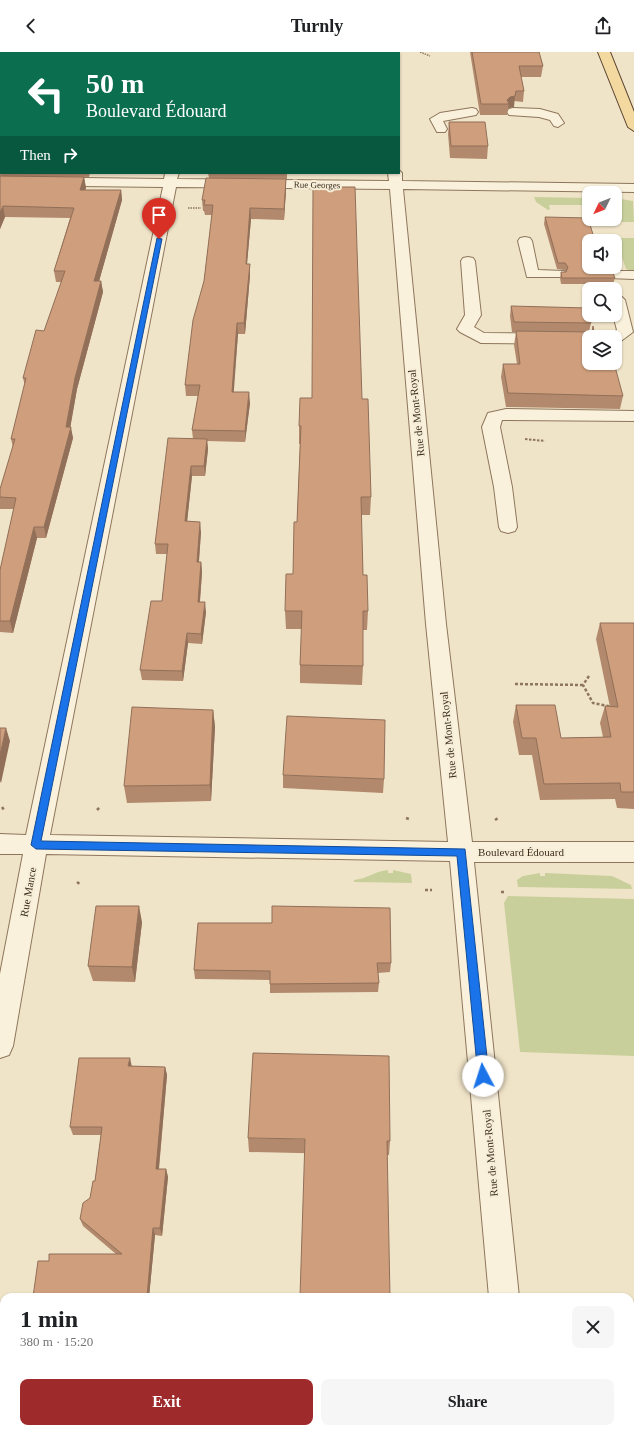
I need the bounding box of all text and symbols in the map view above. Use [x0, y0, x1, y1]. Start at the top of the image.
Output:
icon: back [20, 15, 42, 37]
icon: share [592, 15, 614, 37]
text: Turnly [291, 16, 343, 36]
icon: left [20, 68, 72, 120]
text: 50 m [86, 68, 144, 99]
text: Boulevard Édouard [86, 101, 226, 121]
icon: right [59, 144, 81, 166]
text: Then [20, 147, 51, 163]
street label: Rue Georges [294, 180, 341, 190]
north arrow [582, 186, 622, 226]
map controls [582, 186, 622, 370]
pin [142, 198, 176, 239]
icon: arrive [148, 204, 170, 226]
button: sound [582, 234, 622, 274]
button: search [582, 282, 622, 322]
button: layers [582, 330, 622, 370]
street label: Rue de Mont-Royal [405, 369, 427, 457]
street label: Rue de Mont-Royal [437, 691, 459, 779]
street label: Boulevard Édouard [478, 846, 564, 858]
street label: Rue Mance [18, 866, 38, 918]
position arrow [462, 1055, 504, 1097]
street label: Rue de Mont-Royal [480, 1109, 500, 1197]
text: 1 min [20, 1306, 78, 1332]
button: close [572, 1306, 614, 1348]
text: 380 m · 15:20 [20, 1334, 93, 1349]
button: Exit [20, 1379, 313, 1425]
button: Share [321, 1379, 614, 1425]

